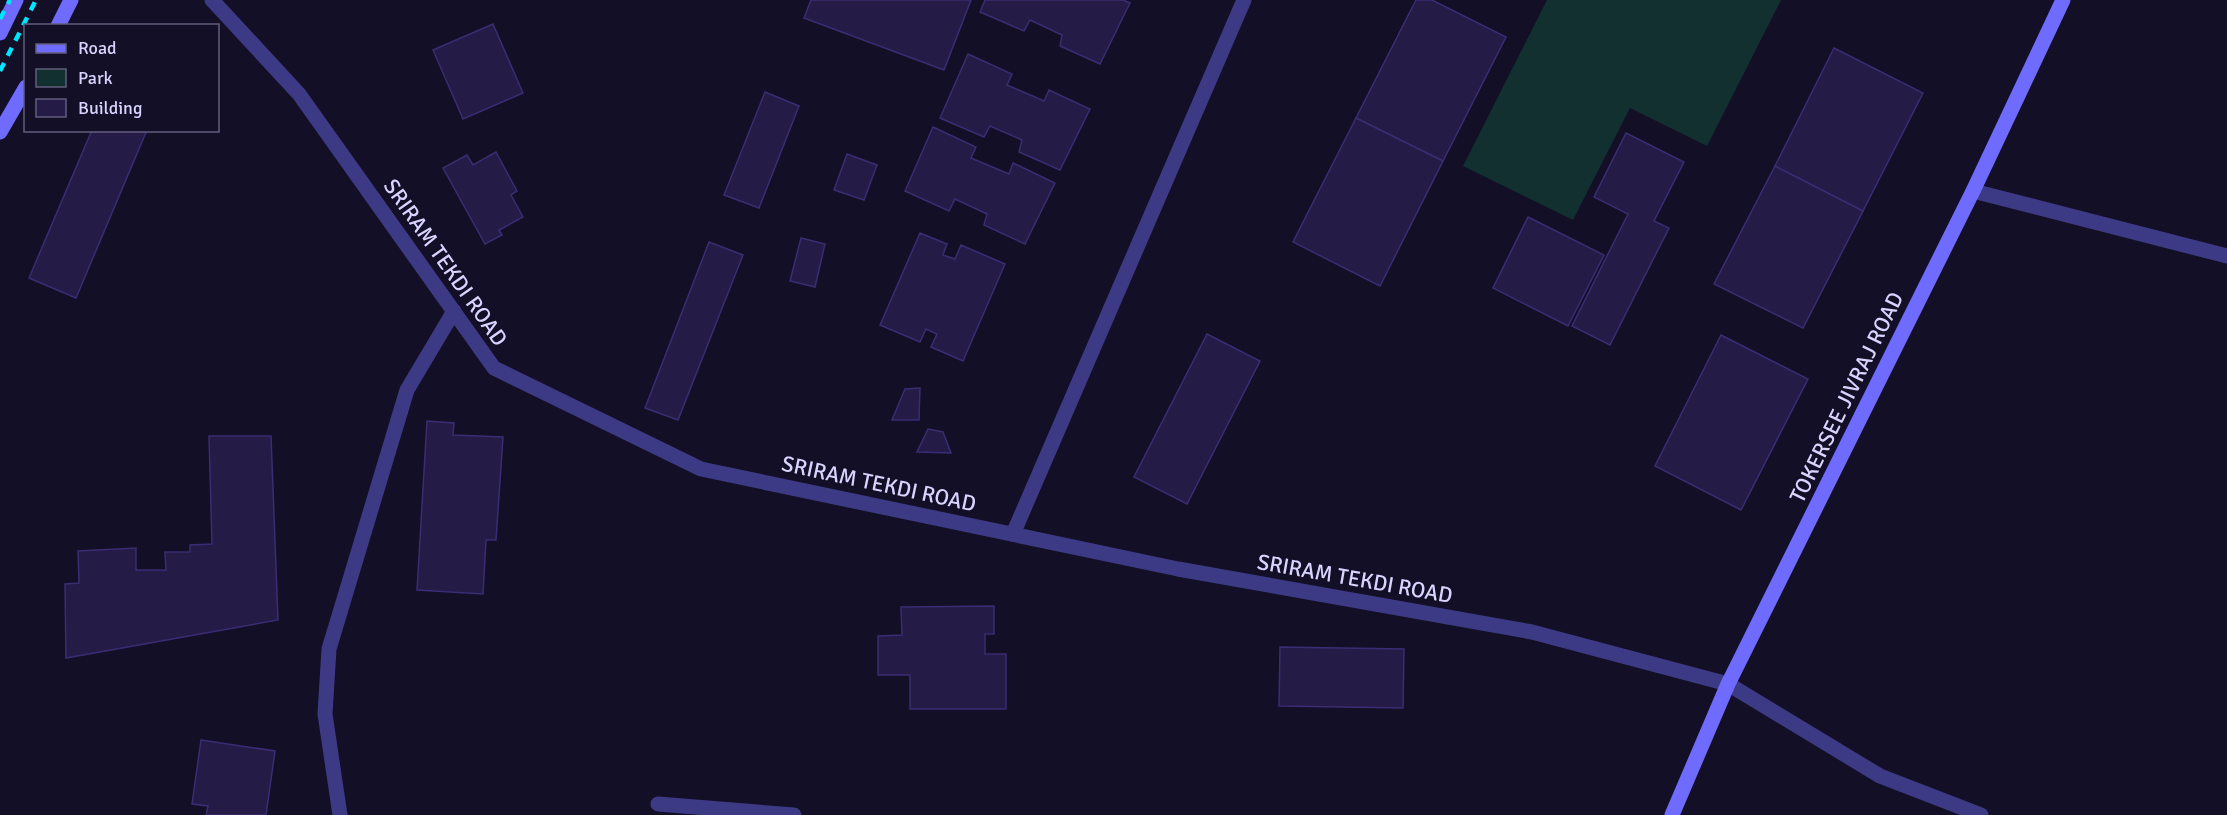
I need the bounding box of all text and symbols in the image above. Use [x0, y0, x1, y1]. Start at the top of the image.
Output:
legend [24, 24, 219, 132]
text: Road [78, 37, 117, 59]
text: Park [78, 67, 113, 89]
text: Building [78, 97, 142, 119]
street label: SRIRAM TEKDI ROAD [378, 173, 513, 351]
street label: TOKERSEE JIVRAJ ROAD [1784, 287, 1909, 507]
street label: SRIRAM TEKDI ROAD [779, 450, 978, 517]
street label: SRIRAM TEKDI ROAD [1255, 548, 1455, 609]

